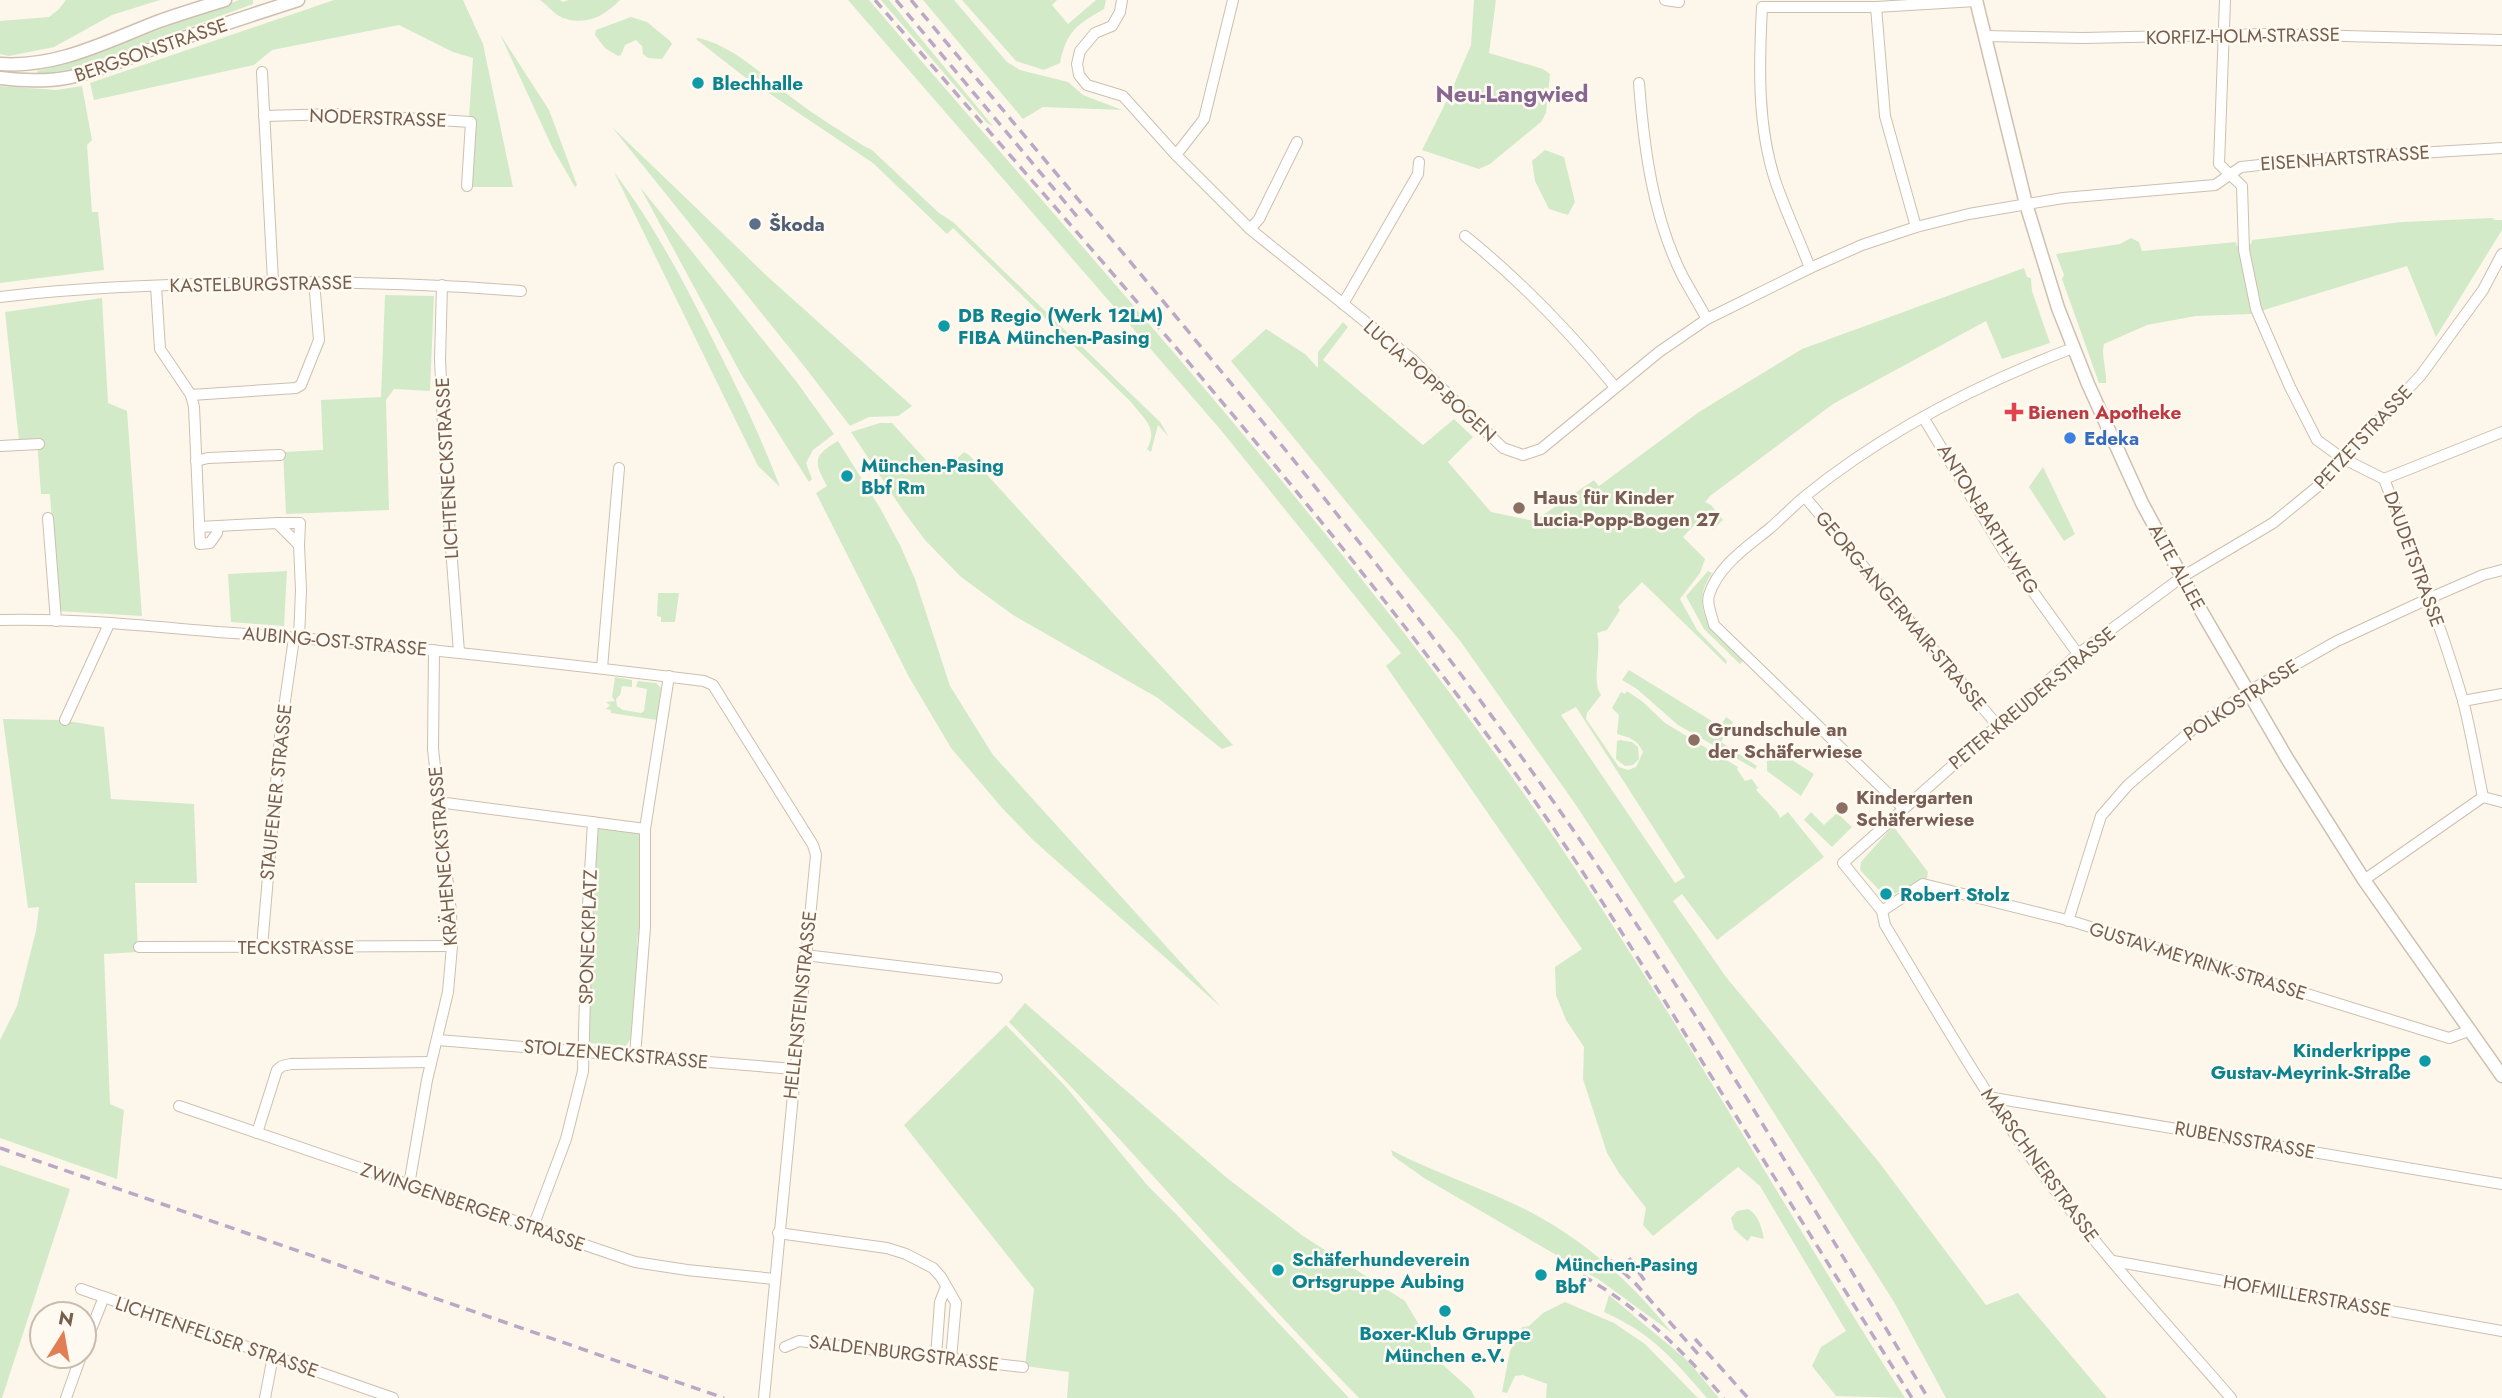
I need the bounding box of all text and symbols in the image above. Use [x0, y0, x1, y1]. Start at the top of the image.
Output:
street label: BERGSONSTRASSE [71, 11, 231, 89]
street label: KORFIZ-HOLM-STRASSE [2146, 21, 2340, 51]
place label: Blechhalle [712, 70, 803, 97]
marker: Blechhalle [690, 75, 706, 91]
district label: Neu-Langwied [1436, 77, 1588, 111]
street label: NODERSTRASSE [309, 102, 447, 134]
street label: EISENHARTSTRASSE [2259, 139, 2431, 177]
place label: Škoda [769, 211, 825, 238]
marker: Škoda [747, 216, 763, 232]
street label: KASTELBURGSTRASSE [169, 269, 353, 299]
place label: DB Regio (Werk 12LM) FIBA München-Pasing [958, 302, 1163, 351]
street label: LUCIA-POPP-BOGEN [1358, 314, 1502, 448]
marker: DB Regio (Werk 12LM) FIBA München-Pasing [936, 318, 952, 334]
street label: LICHTENECKSTRASSE [429, 377, 465, 559]
street label: PETZETSTRASSE [2308, 379, 2418, 495]
place label: Bienen Apotheke [2028, 399, 2182, 426]
marker: Bienen Apotheke [2006, 404, 2022, 420]
place label: Edeka [2084, 425, 2139, 452]
marker: Edeka [2062, 430, 2078, 446]
street label: ANTON-BARTH-WEG [1931, 439, 2045, 599]
place label: München-Pasing Bbf Rm [861, 452, 1004, 501]
marker: München-Pasing Bbf Rm [839, 468, 855, 484]
place label: Haus für Kinder Lucia-Popp-Bogen 27 [1533, 484, 1720, 533]
street label: DAUDETSTRASSE [2377, 487, 2451, 631]
marker: Haus für Kinder Lucia-Popp-Bogen 27 [1511, 500, 1527, 516]
street label: GEORG-ANGERMAIR-STRASSE [1809, 505, 1993, 717]
street label: ALTE ALLEE [2142, 519, 2212, 615]
street label: AUBING-OST-STRASSE [242, 619, 428, 663]
street label: PETER-KREUDER-STRASSE [1943, 620, 2121, 776]
street label: POLKOSTRASSE [2178, 653, 2304, 747]
street label: STAUFENER STRASSE [253, 703, 299, 881]
place label: Grundschule an der Schäferwiese [1708, 716, 1863, 765]
marker: Grundschule an der Schäferwiese [1686, 732, 1702, 748]
street label: KRÄHENECKSTRASSE [422, 765, 464, 947]
place label: Kindergarten Schäferwiese [1856, 784, 1974, 833]
marker: Kindergarten Schäferwiese [1834, 800, 1850, 816]
street label: SPONECKPLATZ [572, 869, 604, 1005]
place label: Robert Stolz [1900, 881, 2010, 908]
marker: Robert Stolz [1878, 886, 1894, 902]
street label: HELLENSTEINSTRASSE [777, 910, 823, 1100]
street label: GUSTAV-MEYRINK-STRASSE [2086, 915, 2310, 1007]
street label: TECKSTRASSE [238, 934, 354, 961]
street label: STOLZENECKSTRASSE [523, 1032, 709, 1076]
place label: Kinderkrippe Gustav-Meyrink-Straße [2211, 1037, 2411, 1086]
marker: Kinderkrippe Gustav-Meyrink-Straße [2417, 1053, 2433, 1069]
street label: MARSCHNERSTRASSE [1975, 1082, 2105, 1248]
street label: RUBENSSTRASSE [2173, 1114, 2317, 1166]
street label: ZWINGENBERGER STRASSE [357, 1156, 589, 1258]
place label: Schäferhundeverein Ortsgruppe Aubing [1292, 1246, 1470, 1295]
place label: München-Pasing Bbf [1555, 1251, 1698, 1300]
marker: Schäferhundeverein Ortsgruppe Aubing [1270, 1262, 1286, 1278]
marker: München-Pasing Bbf [1533, 1267, 1549, 1283]
street label: HOFMILLERSTRASSE [2221, 1268, 2393, 1324]
street label: LICHTENFELSER STRASSE [112, 1290, 322, 1384]
north arrow [28, 1300, 98, 1370]
marker: Boxer-Klub Gruppe München e.V. [1437, 1303, 1453, 1319]
text: N [56, 1304, 76, 1333]
place label: Boxer-Klub Gruppe München e.V. [1359, 1320, 1531, 1369]
street label: SALDENBURGSTRASSE [807, 1328, 1001, 1378]

